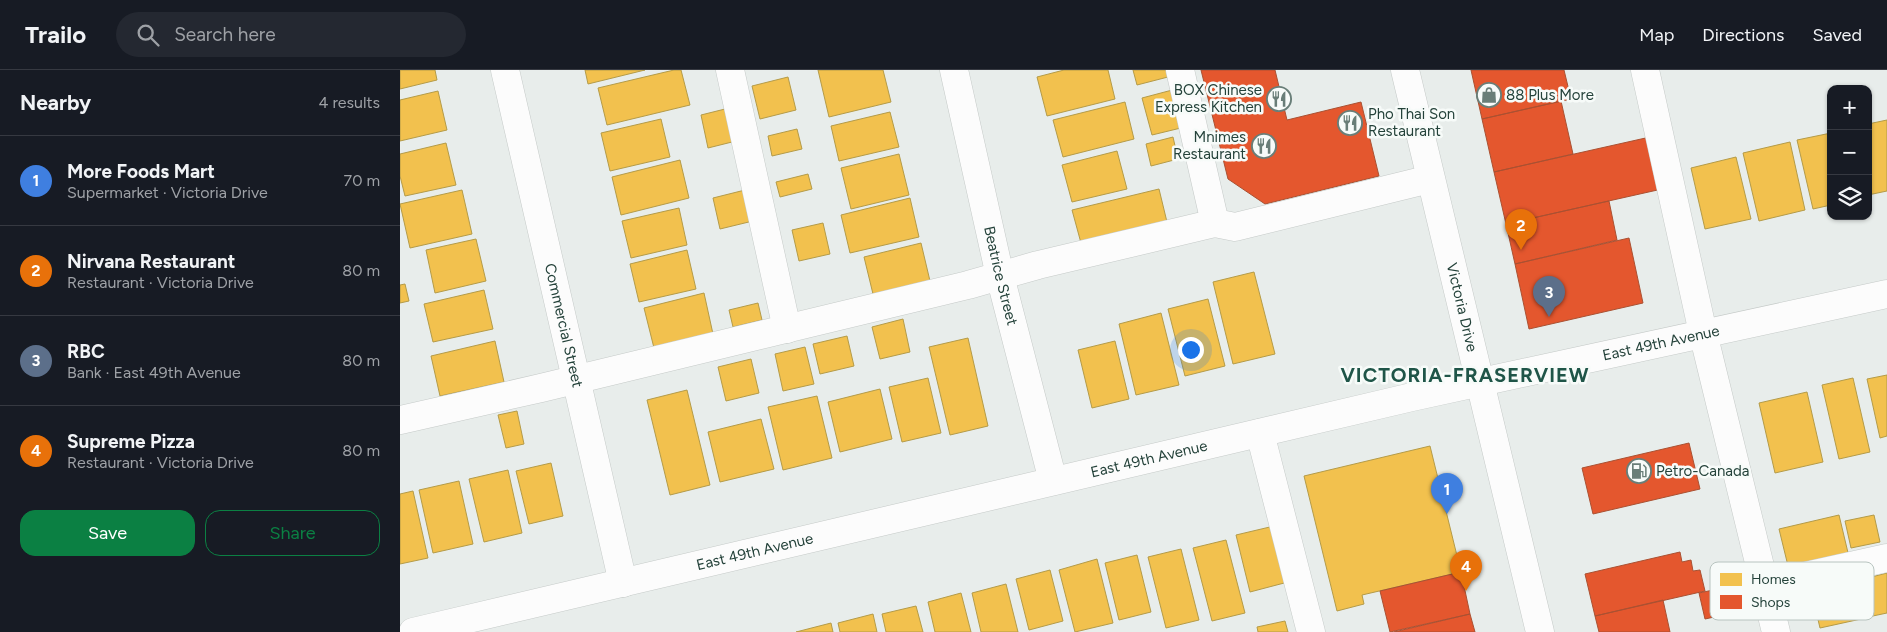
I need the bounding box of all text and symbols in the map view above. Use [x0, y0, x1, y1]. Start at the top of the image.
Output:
search box [116, 12, 466, 57]
text: Trailo [25, 20, 86, 49]
icon: search [134, 21, 162, 49]
text: Search here [174, 23, 276, 46]
text: Map [1639, 24, 1674, 46]
text: Directions [1702, 24, 1784, 46]
text: Saved [1812, 24, 1862, 46]
place label: BOX Chinese Express Kitchen [1155, 81, 1262, 116]
shop icon: 88 Plus More [1476, 82, 1502, 108]
map controls [1827, 85, 1872, 220]
button: + [1827, 85, 1872, 130]
restaurant icon: BOX Chinese Express Kitchen [1266, 86, 1292, 112]
place label: 88 Plus More [1506, 86, 1594, 104]
text: Nearby [20, 90, 91, 115]
text: 4 results [319, 93, 380, 112]
place label: Pho Thai Son Restaurant [1368, 105, 1455, 140]
restaurant icon: Pho Thai Son Restaurant [1337, 110, 1363, 136]
place label: Mnimes Restaurant [1173, 128, 1246, 163]
button: − [1827, 130, 1872, 175]
restaurant icon: Mnimes Restaurant [1251, 133, 1277, 159]
text: More Foods Mart [67, 160, 215, 183]
text: 1 [33, 171, 39, 190]
text: 70 m [344, 171, 380, 190]
button: layers [1827, 175, 1872, 220]
text: Supermarket · Victoria Drive [67, 183, 268, 202]
pin: 2 [1505, 209, 1537, 250]
street label: Beatrice Street [980, 225, 1021, 328]
text: Nirvana Restaurant [67, 250, 235, 273]
text: 2 [31, 261, 41, 280]
text: 80 m [342, 261, 380, 280]
street label: Victoria Drive [1443, 261, 1481, 354]
street label: Commercial Street [541, 262, 587, 389]
text: Restaurant · Victoria Drive [67, 273, 254, 292]
pin: 3 [1533, 276, 1565, 317]
street label: East 49th Avenue [1601, 322, 1721, 364]
your location [1178, 337, 1204, 363]
text: RBC [67, 340, 105, 363]
text: 3 [32, 351, 40, 370]
text: 80 m [342, 351, 380, 370]
text: Bank · East 49th Avenue [67, 363, 241, 382]
district label: VICTORIA-FRASERVIEW [1340, 363, 1590, 387]
text: Supreme Pizza [67, 430, 195, 453]
street label: East 49th Avenue [1089, 436, 1209, 481]
text: 4 [31, 441, 41, 460]
text: 80 m [342, 441, 380, 460]
text: Restaurant · Victoria Drive [67, 453, 254, 472]
fuel station icon: Petro-Canada [1626, 458, 1652, 484]
place label: Petro-Canada [1656, 462, 1749, 480]
pin: 1 [1431, 473, 1463, 514]
button: Save [20, 510, 195, 556]
button: Share [205, 510, 380, 556]
street label: East 49th Avenue [695, 529, 815, 574]
pin: 4 [1450, 550, 1482, 591]
legend [1710, 562, 1874, 620]
text: Homes [1751, 571, 1796, 588]
text: Shops [1751, 594, 1790, 611]

